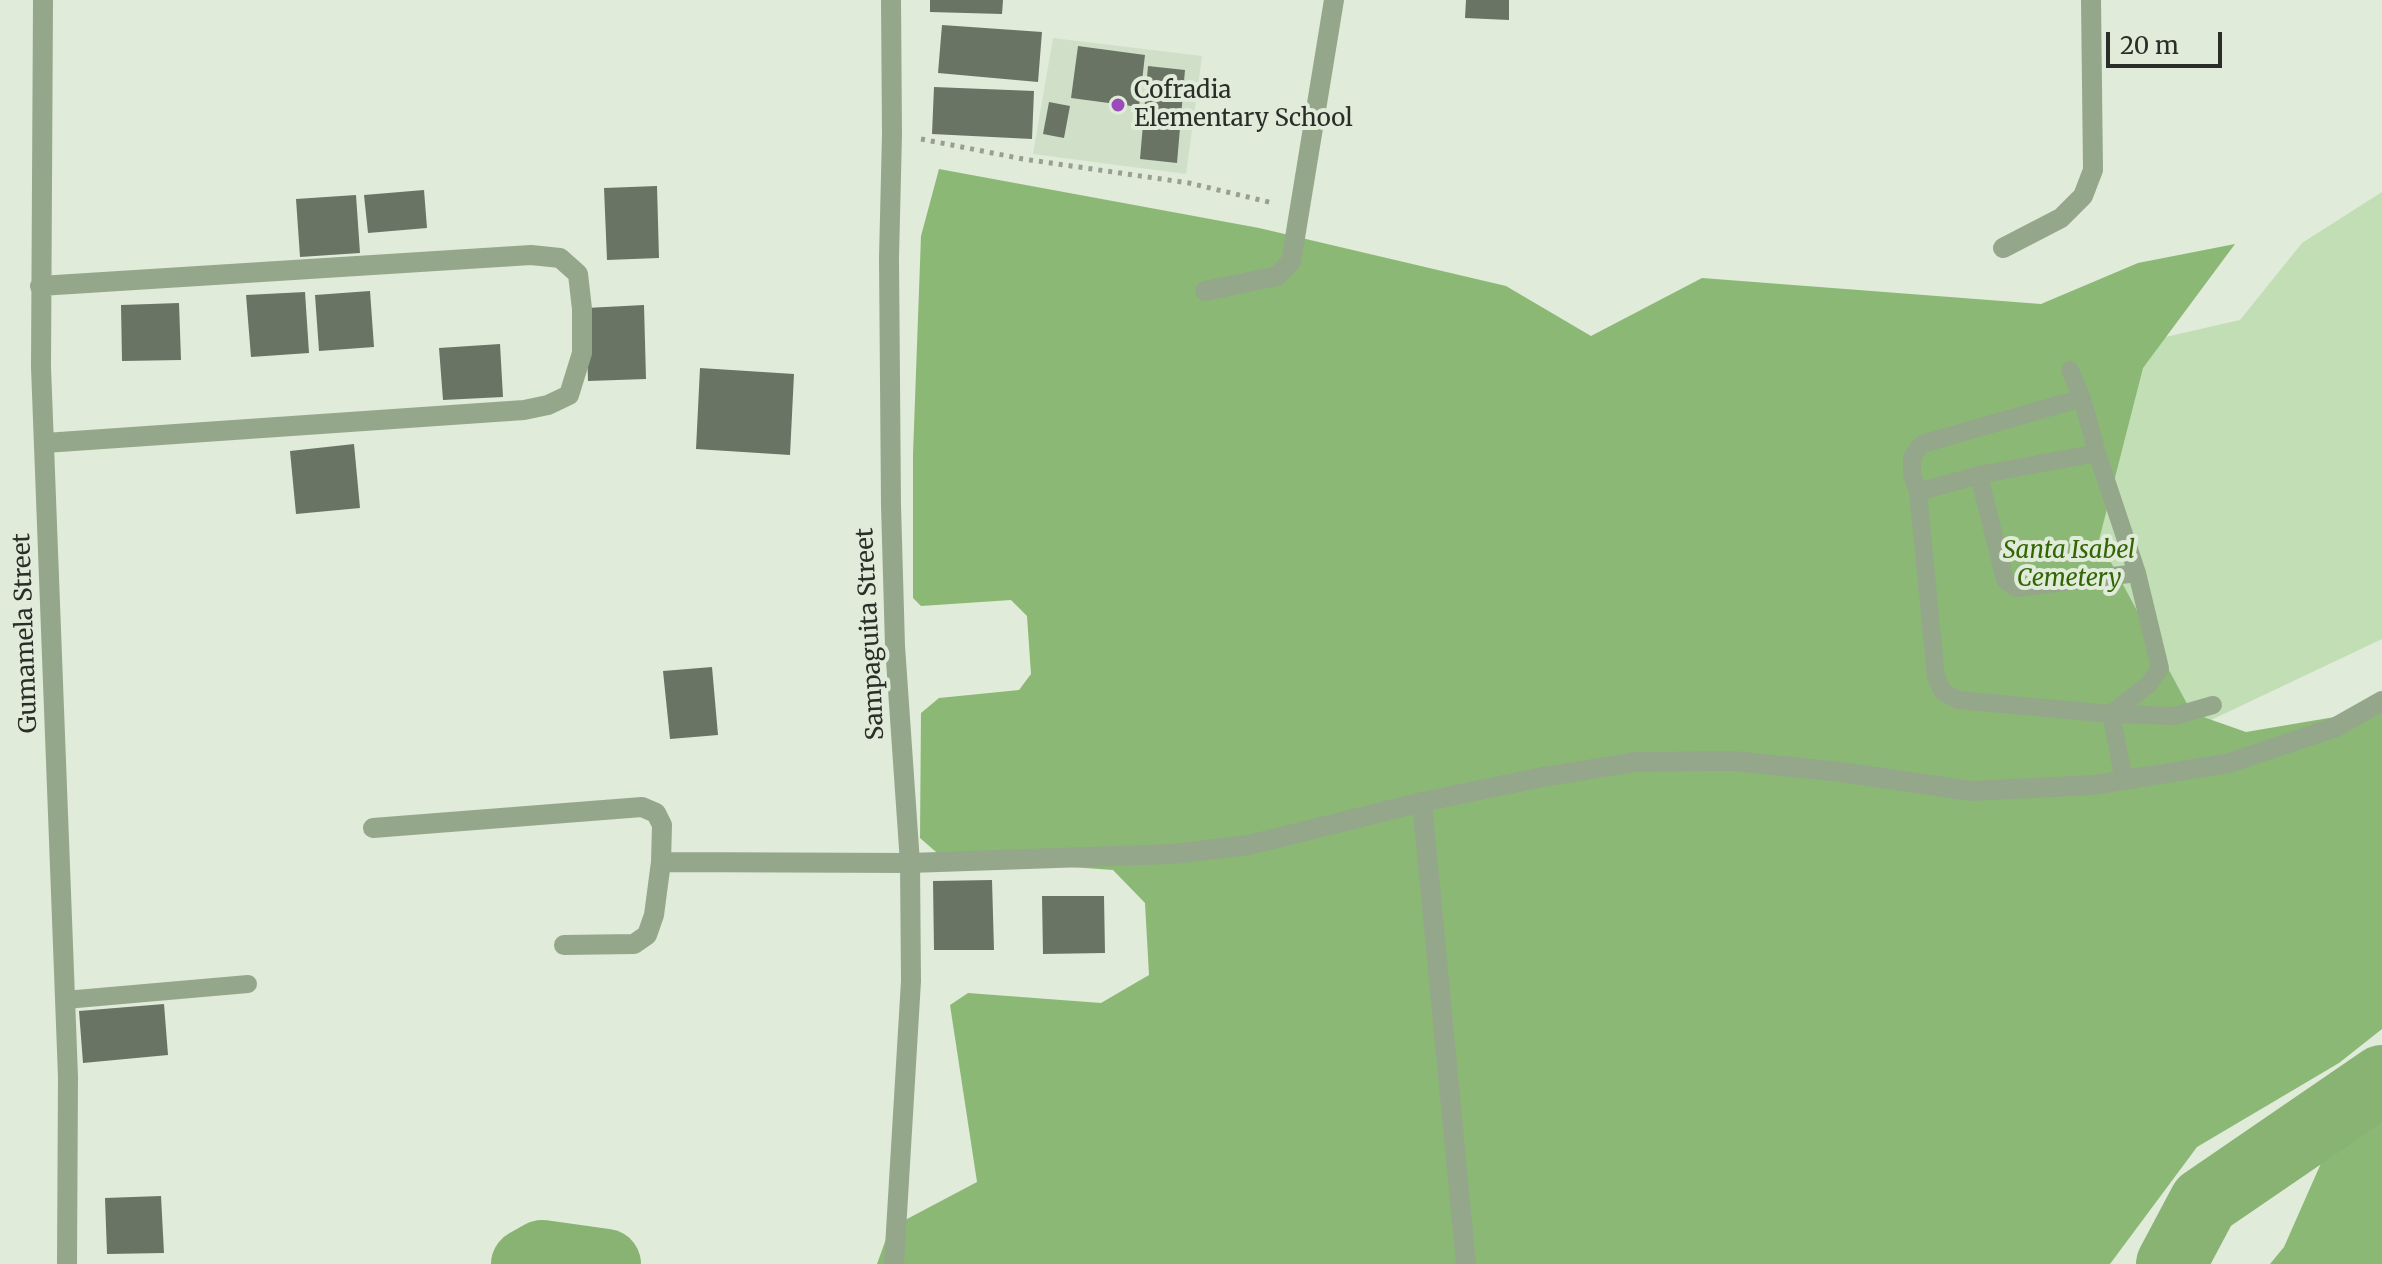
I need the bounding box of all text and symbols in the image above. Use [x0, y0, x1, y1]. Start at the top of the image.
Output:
scale bar [2110, 16, 2226, 66]
text: 20 m [2120, 30, 2179, 61]
place label: Cofradia Elementary School [1134, 77, 1353, 133]
marker: Cofradia Elementary School [1109, 96, 1127, 114]
street label: Sampaguita Street [851, 527, 891, 741]
street label: Gumamela Street [8, 533, 44, 733]
park label: Santa Isabel Cemetery [2003, 537, 2135, 593]

